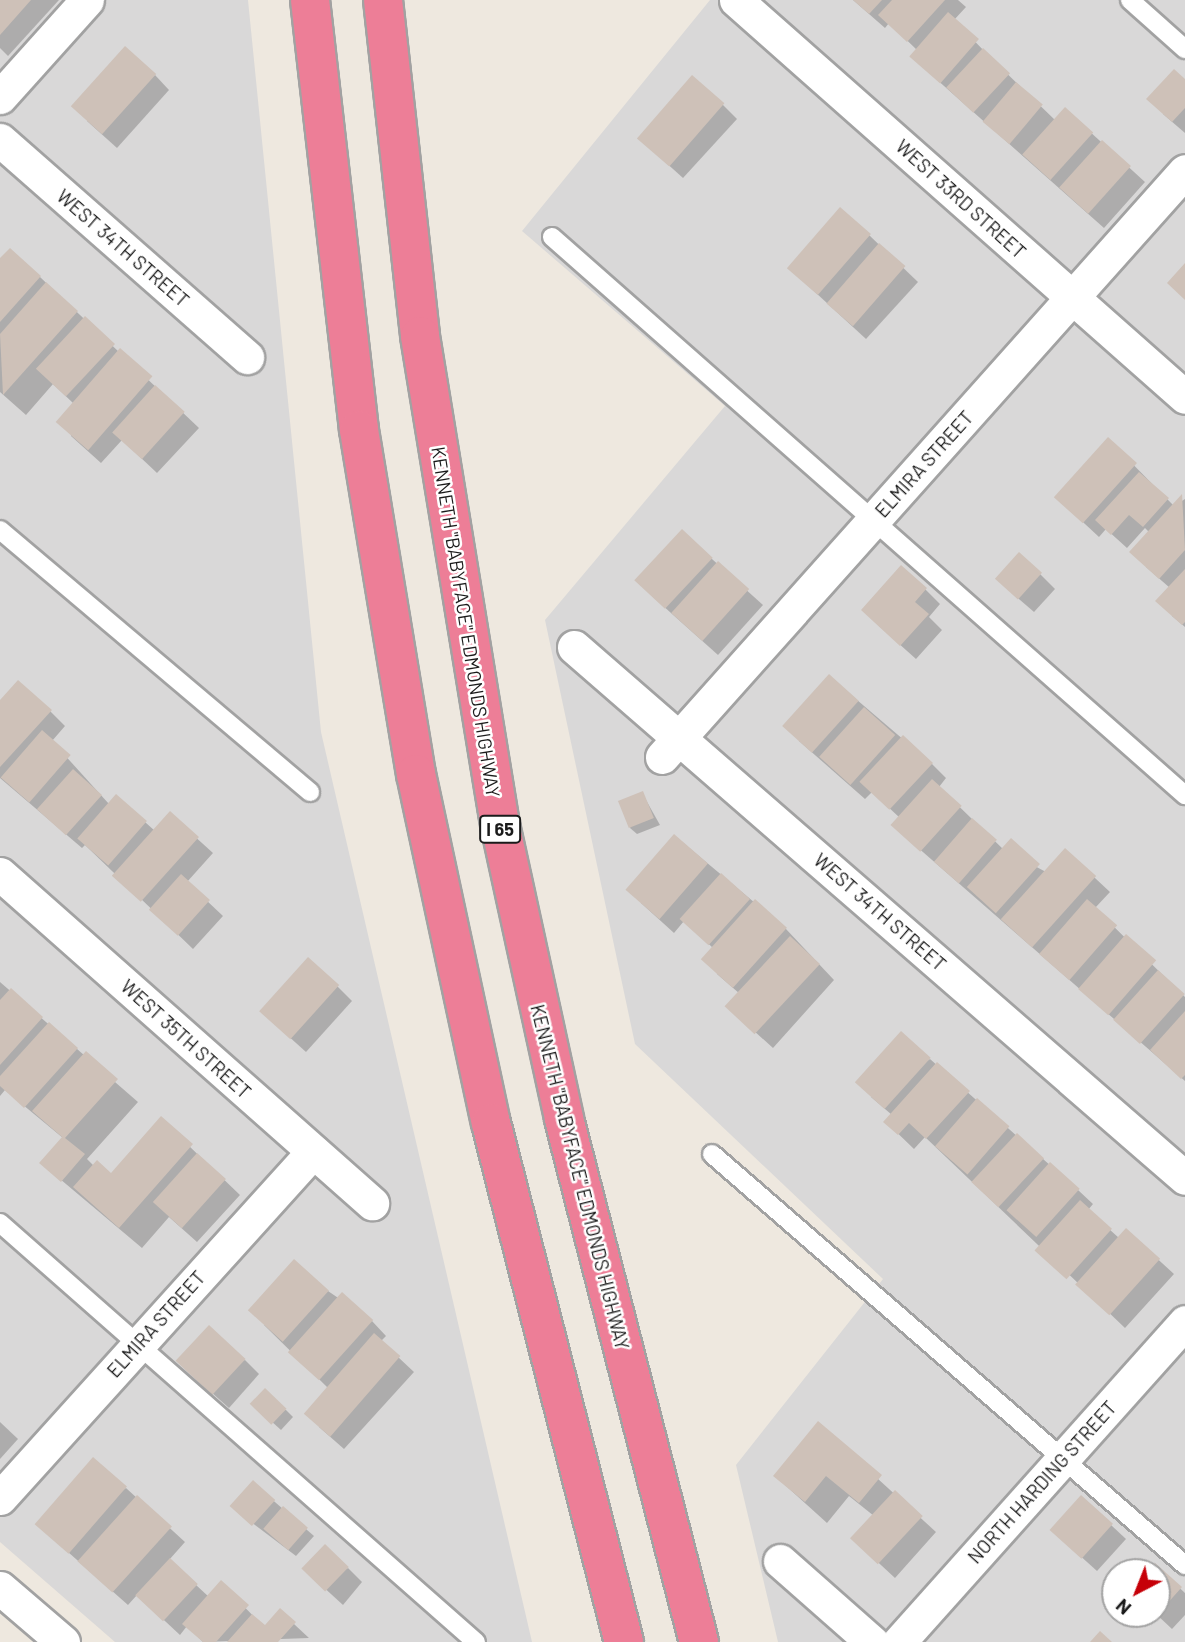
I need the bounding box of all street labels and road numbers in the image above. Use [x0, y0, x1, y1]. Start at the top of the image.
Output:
street label: WEST 33RD STREET [891, 135, 1031, 263]
street label: WEST 34TH STREET [52, 184, 194, 312]
street label: ELMIRA STREET [870, 406, 978, 522]
street label: KENNETH "BABYFACE" EDMONDS HIGHWAY [427, 445, 505, 799]
road number: I 65 [479, 814, 521, 844]
street label: WEST 34TH STREET [809, 848, 951, 976]
street label: WEST 35TH STREET [116, 975, 256, 1103]
street label: KENNETH "BABYFACE" EDMONDS HIGHWAY [526, 1002, 634, 1352]
street label: ELMIRA STREET [102, 1266, 210, 1382]
street label: NORTH HARDING STREET [963, 1396, 1121, 1568]

